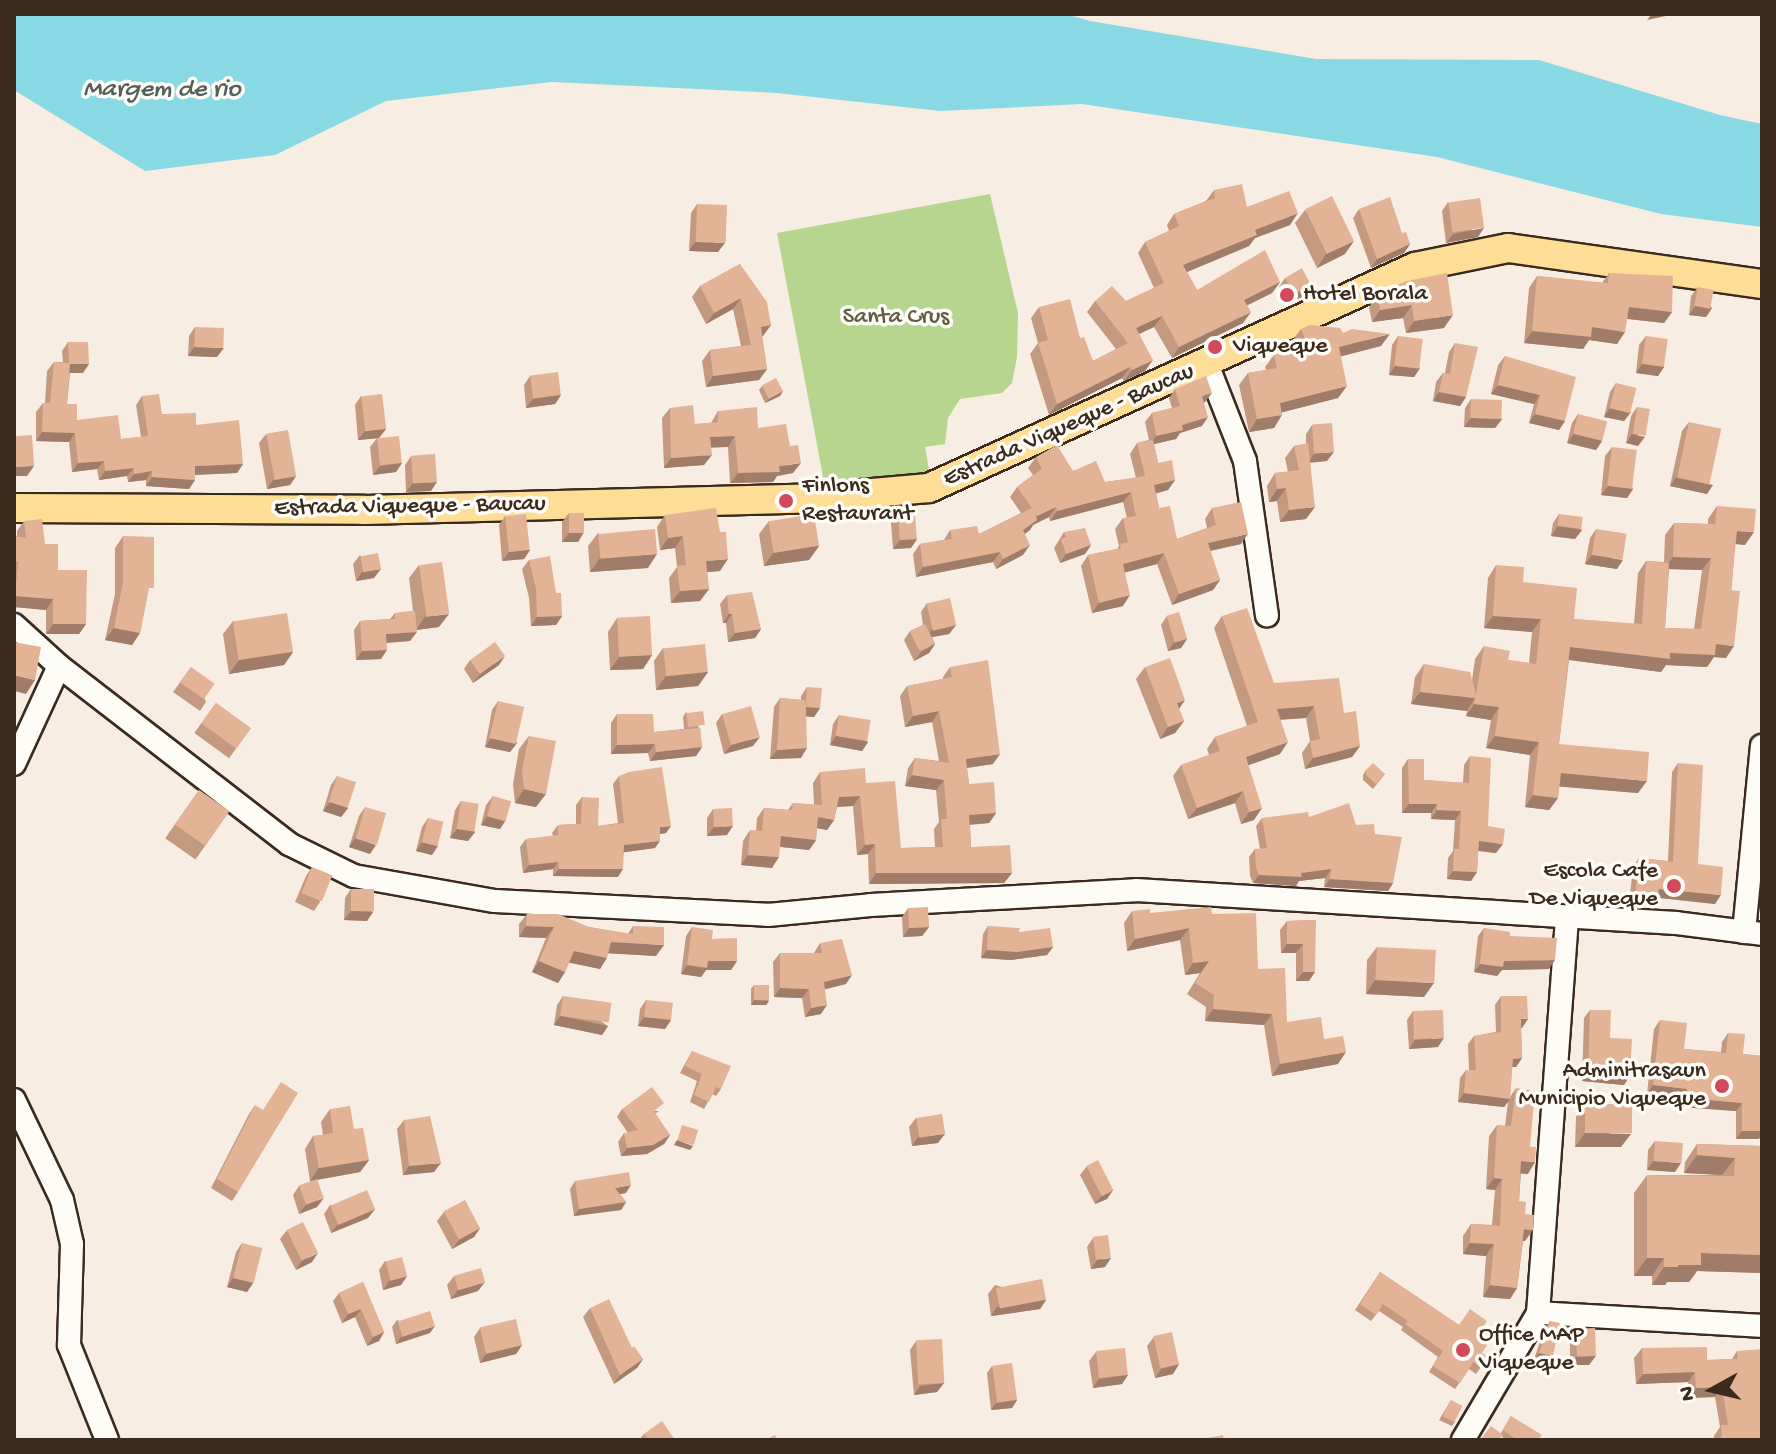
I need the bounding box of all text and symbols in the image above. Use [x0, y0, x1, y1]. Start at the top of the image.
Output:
water label: Margem de rio [83, 75, 241, 107]
place label: Hotel Borala [1303, 281, 1427, 309]
marker: Hotel Borala [1278, 286, 1296, 304]
park label: Santa Crus [843, 304, 949, 332]
place label: Viqueque [1233, 333, 1328, 361]
marker: Viqueque [1204, 336, 1226, 358]
street label: Estrada Viqueque - Baucau [939, 358, 1199, 494]
place label: Finlons Restaurant [802, 473, 913, 529]
street label: Estrada Viqueque - Baucau [274, 490, 546, 524]
marker: Finlons Restaurant [777, 492, 795, 510]
place label: Escola Cafe De Viqueque [1530, 858, 1658, 914]
marker: Escola Cafe De Viqueque [1665, 877, 1683, 895]
place label: Adminitrasaun Municipio Viqueque [1518, 1058, 1706, 1114]
marker: Adminitrasaun Municipio Viqueque [1713, 1077, 1731, 1095]
place label: Office MAP Viqueque [1479, 1322, 1584, 1378]
marker: Office MAP Viqueque [1454, 1341, 1472, 1359]
north arrow [1672, 1350, 1752, 1430]
text: N [1674, 1384, 1702, 1402]

